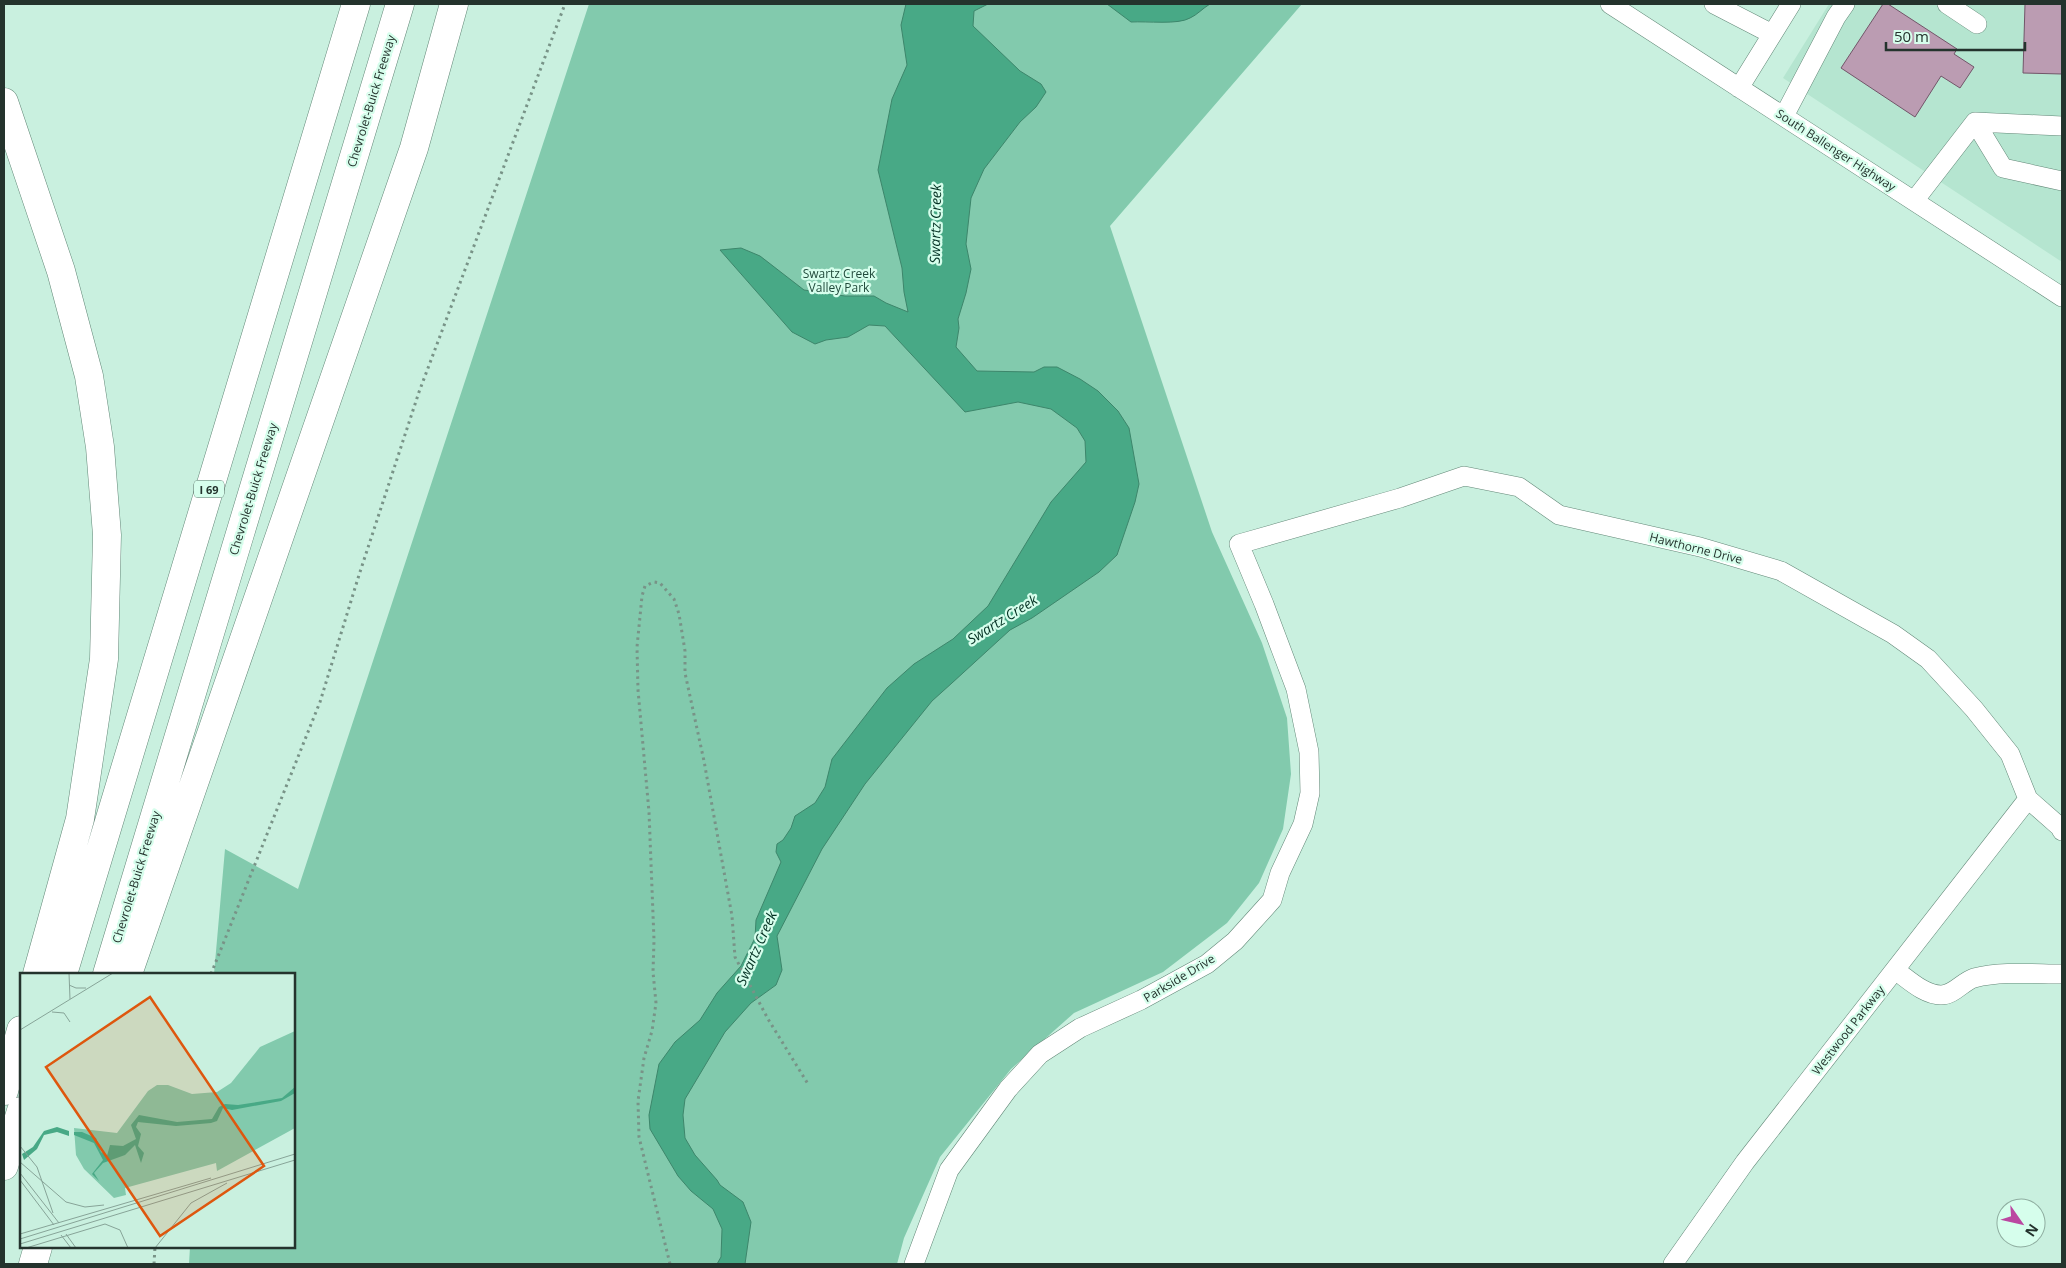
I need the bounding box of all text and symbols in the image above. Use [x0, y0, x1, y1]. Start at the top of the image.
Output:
scale bar [1886, 20, 2025, 52]
text: 50 m [1894, 26, 1929, 46]
street label: Chevrolet-Buick Freeway [343, 32, 400, 169]
street label: South Ballenger Highway [1773, 105, 1900, 196]
water label: Swartz Creek [925, 183, 945, 264]
park label: Swartz Creek Valley Park [803, 265, 876, 296]
street label: Chevrolet-Buick Freeway [225, 420, 282, 557]
road number: I 69 [194, 480, 224, 498]
street label: Hawthorne Drive [1648, 528, 1744, 568]
water label: Swartz Creek [963, 589, 1042, 648]
street label: Chevrolet-Buick Freeway [108, 808, 165, 945]
water label: Swartz Creek [731, 907, 781, 988]
street label: Parkside Drive [1140, 950, 1218, 1006]
inset map [20, 973, 295, 1248]
street label: Westwood Parkway [1808, 981, 1889, 1078]
north arrow [1996, 1198, 2046, 1248]
text: N [2021, 1221, 2043, 1241]

